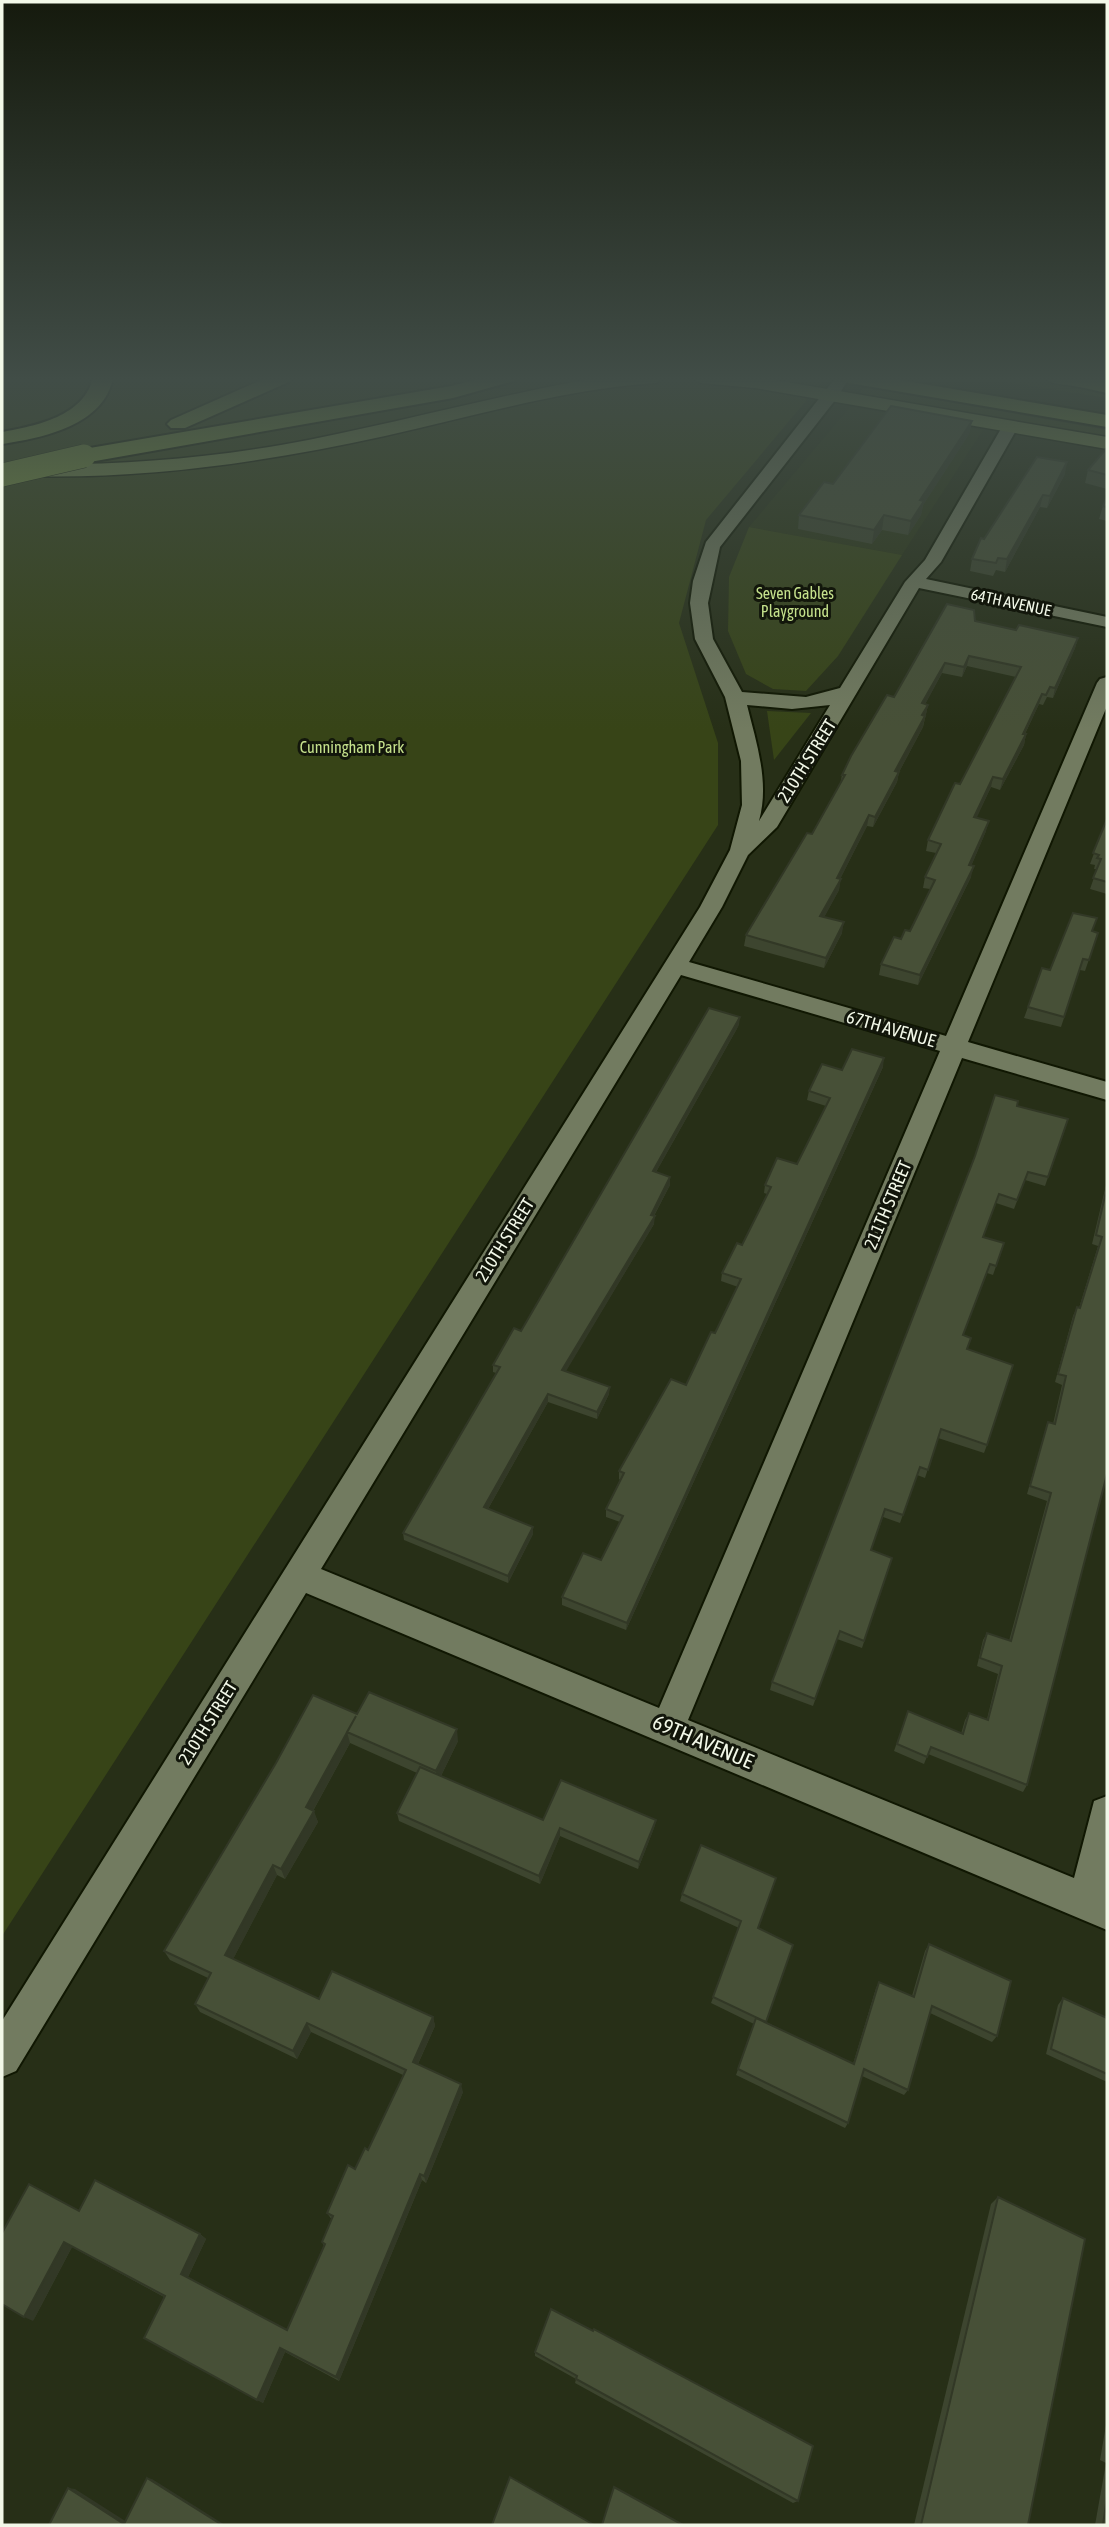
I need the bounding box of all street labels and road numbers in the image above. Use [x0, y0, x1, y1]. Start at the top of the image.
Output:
street label: 64TH AVENUE [969, 585, 1053, 619]
street label: 210TH STREET [773, 715, 840, 806]
street label: 67TH AVENUE [844, 1006, 938, 1051]
street label: 211TH STREET [860, 1157, 916, 1252]
street label: 210TH STREET [471, 1194, 538, 1285]
street label: 210TH STREET [174, 1677, 241, 1768]
street label: 69TH AVENUE [650, 1709, 757, 1773]

